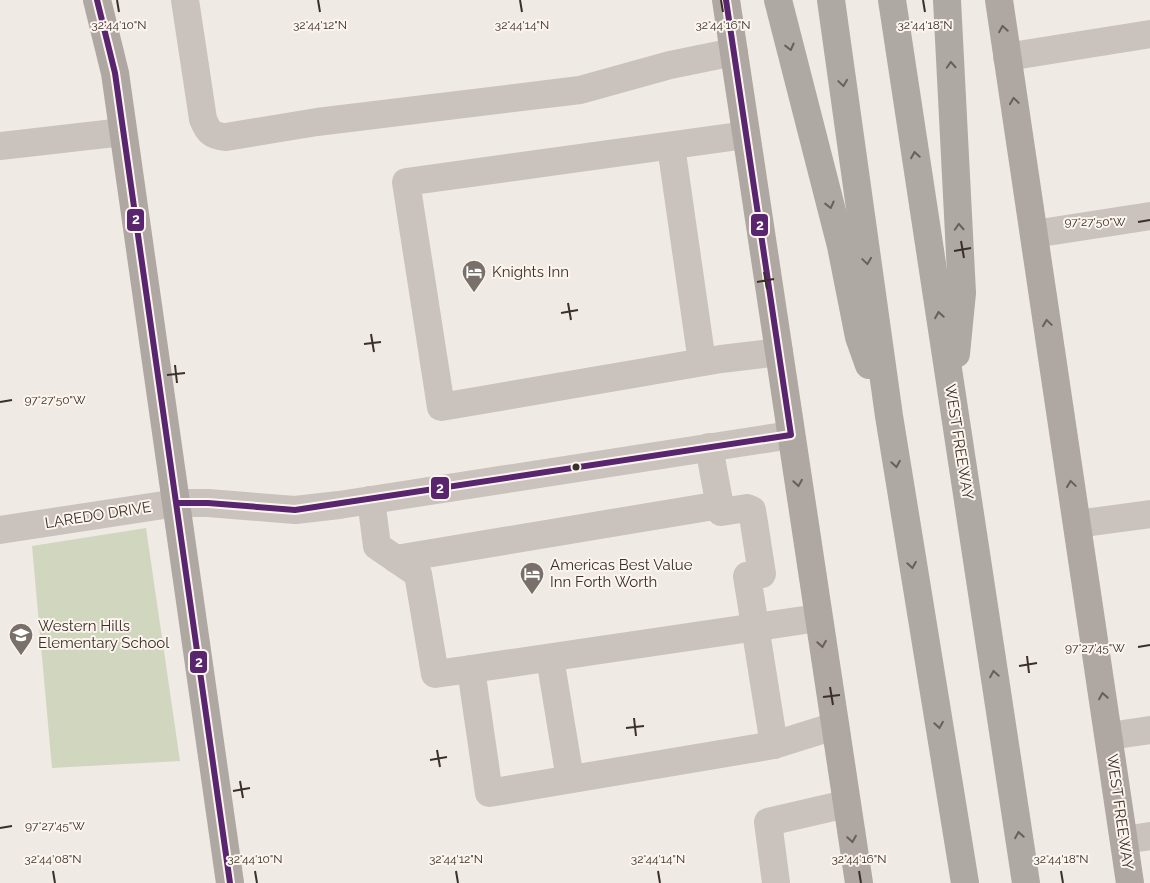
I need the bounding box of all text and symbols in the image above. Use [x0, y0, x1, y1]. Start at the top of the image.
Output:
text: 32°44'10"N [91, 18, 147, 32]
text: 32°44'12"N [293, 18, 347, 32]
text: 32°44'14"N [495, 18, 549, 32]
text: 32°44'16"N [695, 18, 751, 32]
text: 32°44'18"N [897, 18, 953, 32]
one-way arrow [998, 24, 1009, 32]
one-way arrow [785, 43, 795, 51]
one-way arrow [945, 61, 956, 69]
one-way arrow [837, 79, 848, 87]
one-way arrow [1009, 97, 1020, 105]
one-way arrow [911, 150, 921, 159]
one-way arrow [825, 200, 835, 208]
line badge: 2 [126, 208, 145, 232]
text: 2 [132, 211, 140, 227]
line badge: 2 [750, 213, 769, 237]
text: 97°27'50"W [1064, 215, 1126, 229]
text: 2 [756, 217, 764, 233]
one-way arrow [953, 223, 964, 231]
one-way arrow [862, 257, 872, 266]
hotel icon: Knights Inn [461, 259, 487, 293]
place label: Knights Inn [492, 263, 569, 281]
one-way arrow [935, 311, 945, 320]
one-way arrow [1042, 319, 1053, 327]
street label: WEST FREEWAY [941, 383, 977, 501]
text: 97°27'50"W [24, 393, 86, 407]
one-way arrow [891, 460, 901, 468]
unlabelled marker [571, 462, 581, 472]
line badge: 2 [430, 476, 450, 500]
one-way arrow [792, 479, 803, 487]
one-way arrow [1066, 479, 1076, 488]
text: 2 [436, 480, 444, 496]
street label: LAREDO DRIVE [44, 498, 152, 532]
place label: Americas Best Value Inn Forth Worth [550, 556, 693, 591]
one-way arrow [907, 560, 917, 569]
hotel icon: Americas Best Value Inn Forth Worth [519, 561, 545, 595]
place label: Western Hills Elementary School [38, 617, 170, 652]
school or university icon: Western Hills Elementary School [8, 622, 34, 656]
one-way arrow [817, 639, 827, 648]
text: 97°27'45"W [1065, 641, 1125, 655]
line badge: 2 [189, 650, 208, 674]
text: 2 [195, 654, 203, 670]
one-way arrow [990, 670, 1000, 679]
one-way arrow [1098, 692, 1108, 701]
one-way arrow [933, 720, 943, 729]
street label: WEST FREEWAY [1103, 753, 1137, 871]
text: 97°27'45"W [25, 819, 85, 833]
one-way arrow [1014, 830, 1025, 838]
one-way arrow [846, 835, 857, 843]
text: 32°44'08"N [24, 852, 82, 866]
text: 32°44'10"N [227, 852, 283, 866]
text: 32°44'12"N [429, 852, 483, 866]
text: 32°44'14"N [631, 852, 685, 866]
text: 32°44'16"N [831, 852, 887, 866]
text: 32°44'18"N [1033, 852, 1089, 866]

